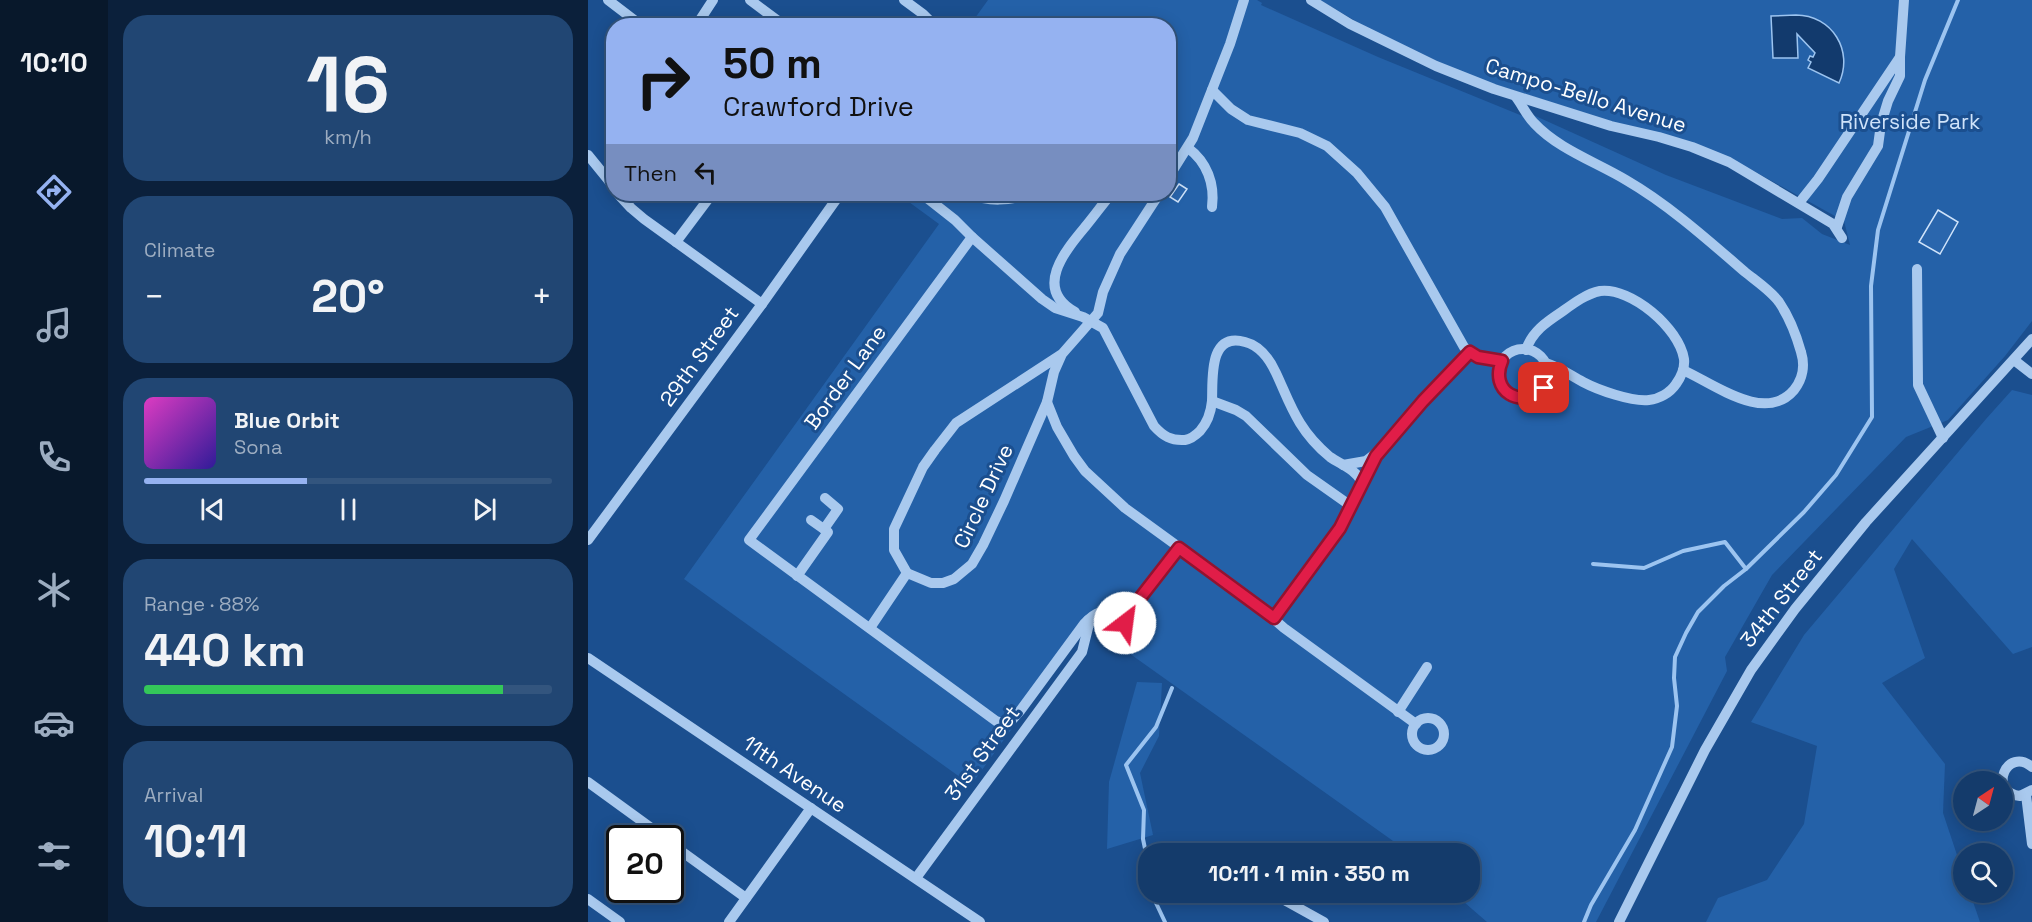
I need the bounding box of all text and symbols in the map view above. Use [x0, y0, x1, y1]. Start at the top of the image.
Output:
text: 16 [306, 35, 390, 135]
text: 50 m [723, 37, 822, 90]
icon: right [624, 42, 702, 120]
text: 10:10 [20, 45, 88, 80]
street label: Campo-Bello Avenue [1482, 52, 1690, 138]
text: Crawford Drive [723, 89, 914, 124]
park label: Riverside Park [1840, 108, 1980, 135]
text: km/h [324, 124, 372, 150]
icon: left [689, 156, 722, 189]
text: Then [624, 159, 677, 187]
icon: directions [33, 171, 75, 213]
text: Climate [144, 237, 215, 263]
text: 20° [311, 268, 385, 325]
text: − [144, 276, 164, 318]
text: + [532, 276, 552, 318]
street label: 29th Street [654, 301, 744, 411]
icon: music [33, 304, 75, 346]
street label: Border Lane [798, 320, 892, 434]
pin [1518, 362, 1569, 413]
icon: arrive [1527, 371, 1560, 404]
text: Blue Orbit [234, 406, 340, 434]
text: Sona [234, 434, 282, 460]
icon: phone [33, 436, 75, 478]
street label: Circle Drive [947, 440, 1019, 552]
icon: previous [196, 493, 229, 526]
icon: pause [332, 493, 365, 526]
icon: next [468, 493, 501, 526]
street label: 34th Street [1734, 543, 1828, 653]
icon: climate [33, 569, 75, 611]
text: Range · 88% [144, 591, 259, 617]
position arrow [1093, 591, 1157, 655]
text: 440 km [144, 622, 306, 679]
street label: 31st Street [938, 700, 1026, 806]
icon: car [33, 702, 75, 744]
street label: 11th Avenue [738, 729, 852, 819]
north arrow [1953, 771, 2013, 831]
map controls [1953, 771, 2013, 903]
text: Arrival [144, 782, 203, 808]
text: 10:11 [144, 813, 248, 870]
speed limit sign: 20 [606, 825, 684, 903]
icon: filters [33, 835, 75, 877]
button: search [1953, 843, 2013, 903]
text: 10:11 · 1 min · 350 m [1208, 859, 1410, 887]

